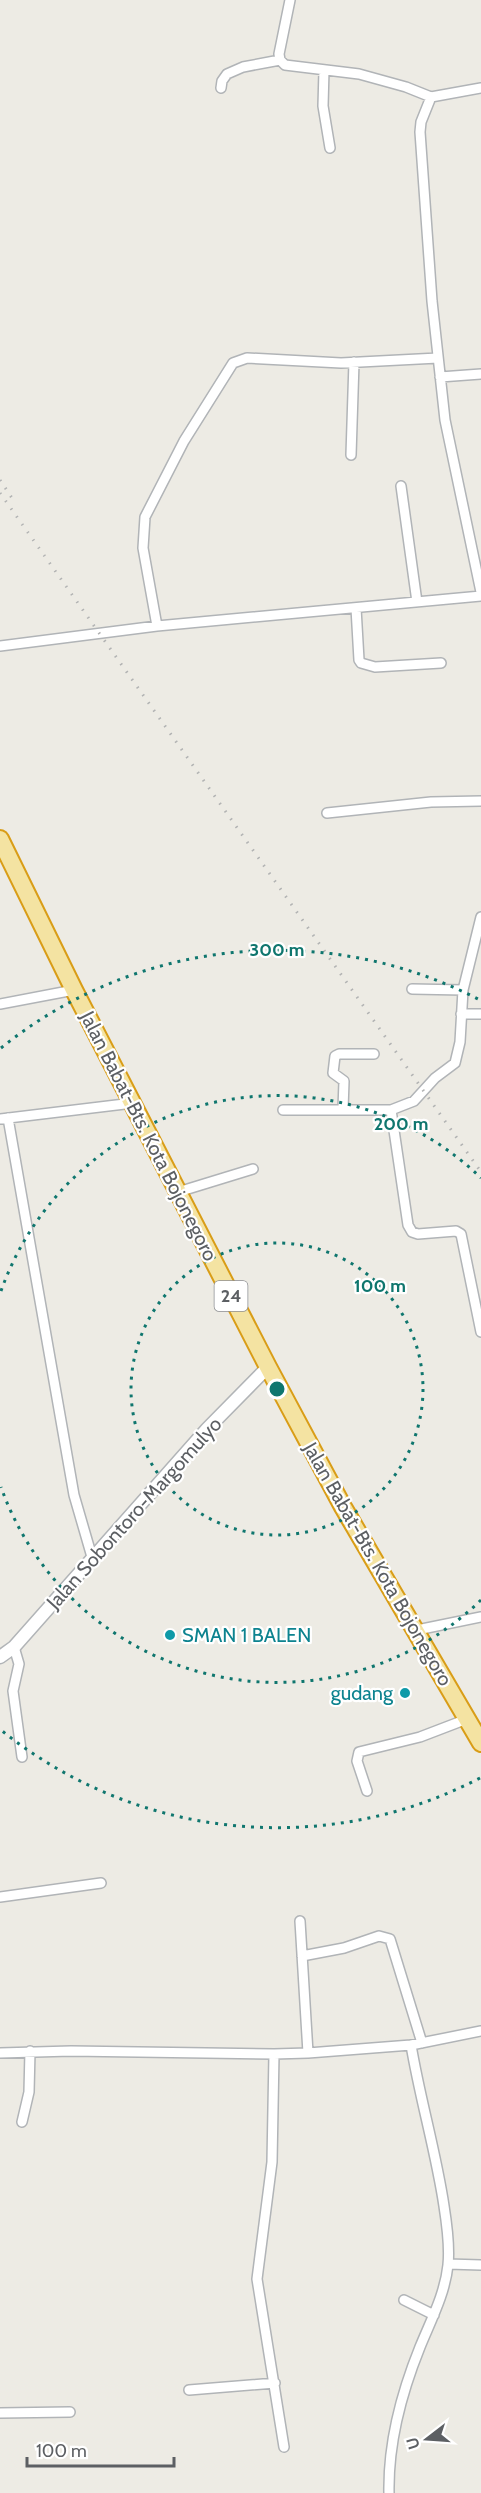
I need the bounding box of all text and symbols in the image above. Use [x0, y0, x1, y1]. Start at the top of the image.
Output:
text: 300 m [250, 939, 304, 961]
street label: Jalan Babat-Bts. Kota Bojonegoro [75, 1006, 223, 1265]
text: 200 m [374, 1113, 428, 1135]
text: 100 m [354, 1275, 406, 1297]
road number: 24 [214, 1281, 248, 1311]
centre of rings [267, 1379, 287, 1399]
street label: Jalan Sobontoro-Margomulyo [41, 1412, 227, 1615]
street label: Jalan Babat-Bts. Kota Bojonegoro [298, 1437, 458, 1690]
place label: SMAN 1 BALEN [182, 1623, 311, 1647]
marker: SMAN 1 BALEN [163, 1628, 177, 1642]
place label: gudang [331, 1681, 394, 1705]
marker: gudang [398, 1686, 412, 1700]
north arrow [397, 2409, 457, 2469]
scale bar [27, 2430, 174, 2468]
text: U [402, 2435, 424, 2452]
text: 100 m [36, 2440, 87, 2462]

